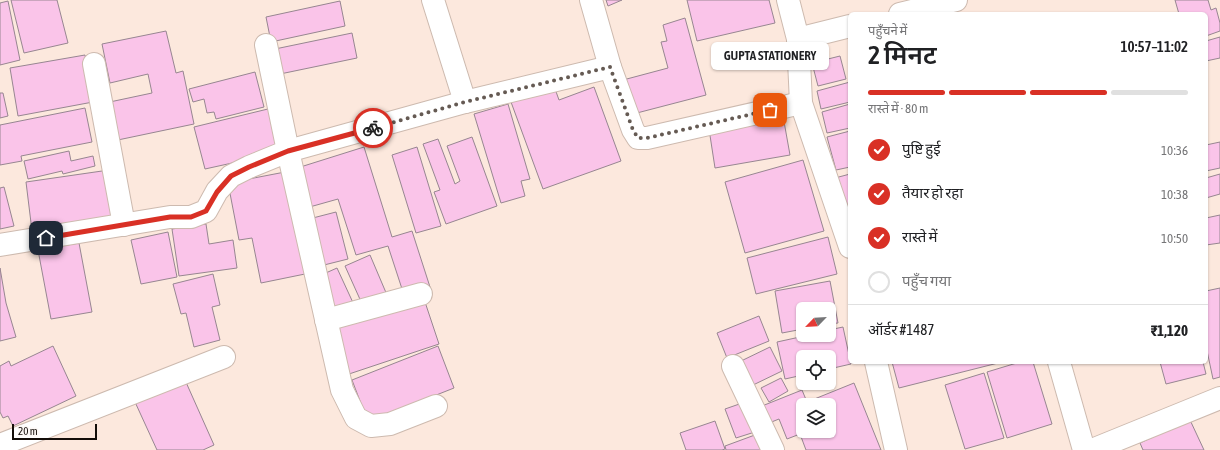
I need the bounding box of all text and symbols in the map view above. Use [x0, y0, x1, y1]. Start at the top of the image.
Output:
text: पहुँचने में [868, 23, 907, 38]
text: 10:57–11:02 [1120, 38, 1188, 55]
text: 2 मिनट [868, 40, 937, 70]
callout: GUPTA STATIONERY [711, 42, 829, 70]
text: GUPTA STATIONERY [724, 48, 816, 63]
pin [753, 93, 787, 127]
icon: bag [759, 99, 781, 121]
text: रास्ते में · 80 m [868, 101, 928, 116]
courier [353, 108, 393, 148]
icon: bike [362, 117, 384, 139]
icon: check [868, 139, 890, 161]
text: पुष्टि हुई [902, 140, 941, 157]
text: 10:36 [1161, 143, 1188, 158]
icon: check [868, 183, 890, 205]
text: तैयार हो रहा [902, 184, 963, 201]
text: 10:38 [1161, 187, 1188, 202]
pin [29, 221, 63, 255]
icon: home [35, 227, 57, 249]
icon: check [868, 227, 890, 249]
text: रास्ते में [902, 228, 937, 245]
text: 10:50 [1161, 231, 1188, 246]
text: पहुँच गया [902, 272, 951, 289]
north arrow [796, 302, 836, 342]
map controls [796, 302, 836, 438]
text: ऑर्डर #1487 [868, 321, 934, 338]
text: ₹1,120 [1151, 322, 1188, 339]
button: locate [796, 350, 836, 390]
button: layers [796, 398, 836, 438]
scale bar [12, 422, 97, 441]
text: 20 m [18, 425, 38, 437]

